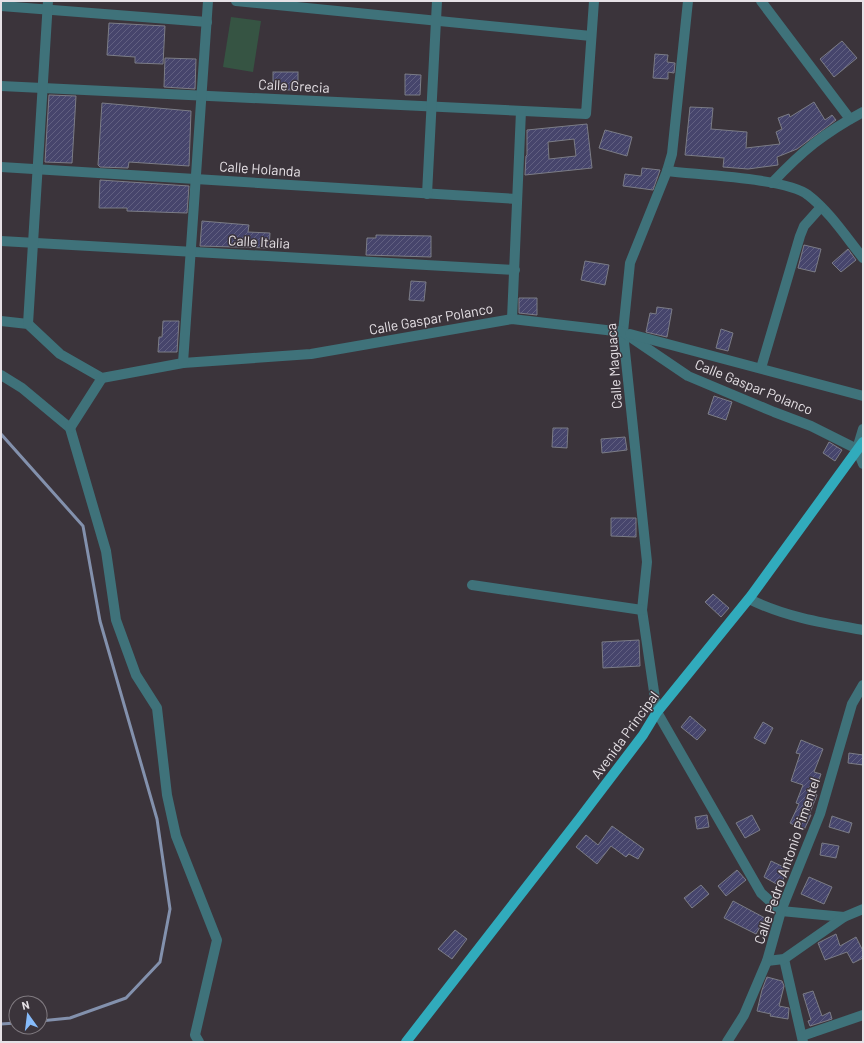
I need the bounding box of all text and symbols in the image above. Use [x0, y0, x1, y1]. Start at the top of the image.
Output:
street label: Calle Grecia [258, 75, 330, 96]
street label: Calle Holanda [219, 157, 301, 180]
street label: Calle Italia [228, 231, 290, 252]
street label: Calle Gaspar Polanco [368, 299, 494, 338]
street label: Calle Maguaca [602, 323, 625, 410]
street label: Calle Gaspar Polanco [693, 355, 816, 418]
street label: Avenida Principal [587, 688, 662, 782]
street label: Calle Pedro Antonio Pimentel [750, 775, 823, 946]
north arrow [8, 995, 48, 1035]
text: N [20, 998, 31, 1012]

